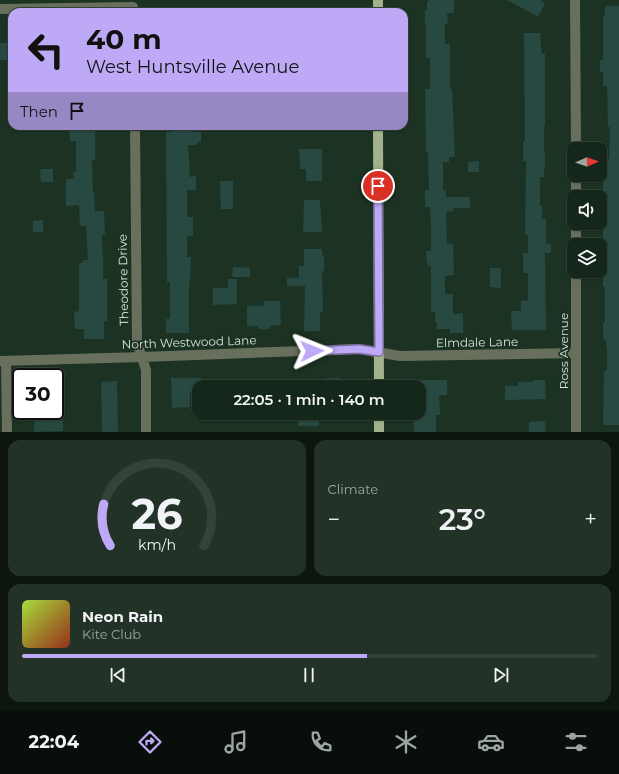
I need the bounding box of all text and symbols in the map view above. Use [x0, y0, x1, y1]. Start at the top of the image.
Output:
text: 40 m [86, 22, 162, 56]
icon: left [20, 24, 72, 76]
text: West Huntsville Avenue [86, 56, 299, 78]
icon: arrive [66, 100, 88, 122]
text: Then [20, 102, 58, 121]
north arrow [567, 142, 607, 182]
map controls [567, 142, 607, 278]
pin [361, 169, 395, 203]
icon: arrive [367, 175, 389, 197]
button: sound [567, 190, 607, 230]
street label: Theodore Drive [115, 234, 131, 326]
button: layers [567, 238, 607, 278]
street label: Ross Avenue [556, 313, 571, 389]
position arrow [291, 330, 333, 372]
street label: North Westwood Lane [121, 332, 257, 352]
street label: Elmdale Lane [436, 334, 518, 350]
speed limit sign: 30 [12, 368, 64, 420]
text: 22:05 · 1 min · 140 m [233, 390, 385, 409]
text: Climate [328, 481, 378, 497]
text: 26 [131, 489, 182, 539]
text: 23° [439, 501, 486, 538]
text: − [328, 506, 340, 533]
text: + [584, 506, 597, 533]
text: km/h [138, 536, 176, 554]
text: Neon Rain [82, 607, 163, 626]
text: Kite Club [82, 626, 141, 642]
icon: previous [107, 664, 129, 686]
icon: pause [298, 664, 320, 686]
icon: next [490, 664, 512, 686]
icon: directions [136, 728, 164, 756]
icon: music [222, 728, 250, 756]
icon: phone [307, 728, 335, 756]
icon: climate [392, 728, 420, 756]
icon: car [477, 728, 505, 756]
icon: filters [562, 728, 590, 756]
text: 22:04 [29, 731, 79, 753]

